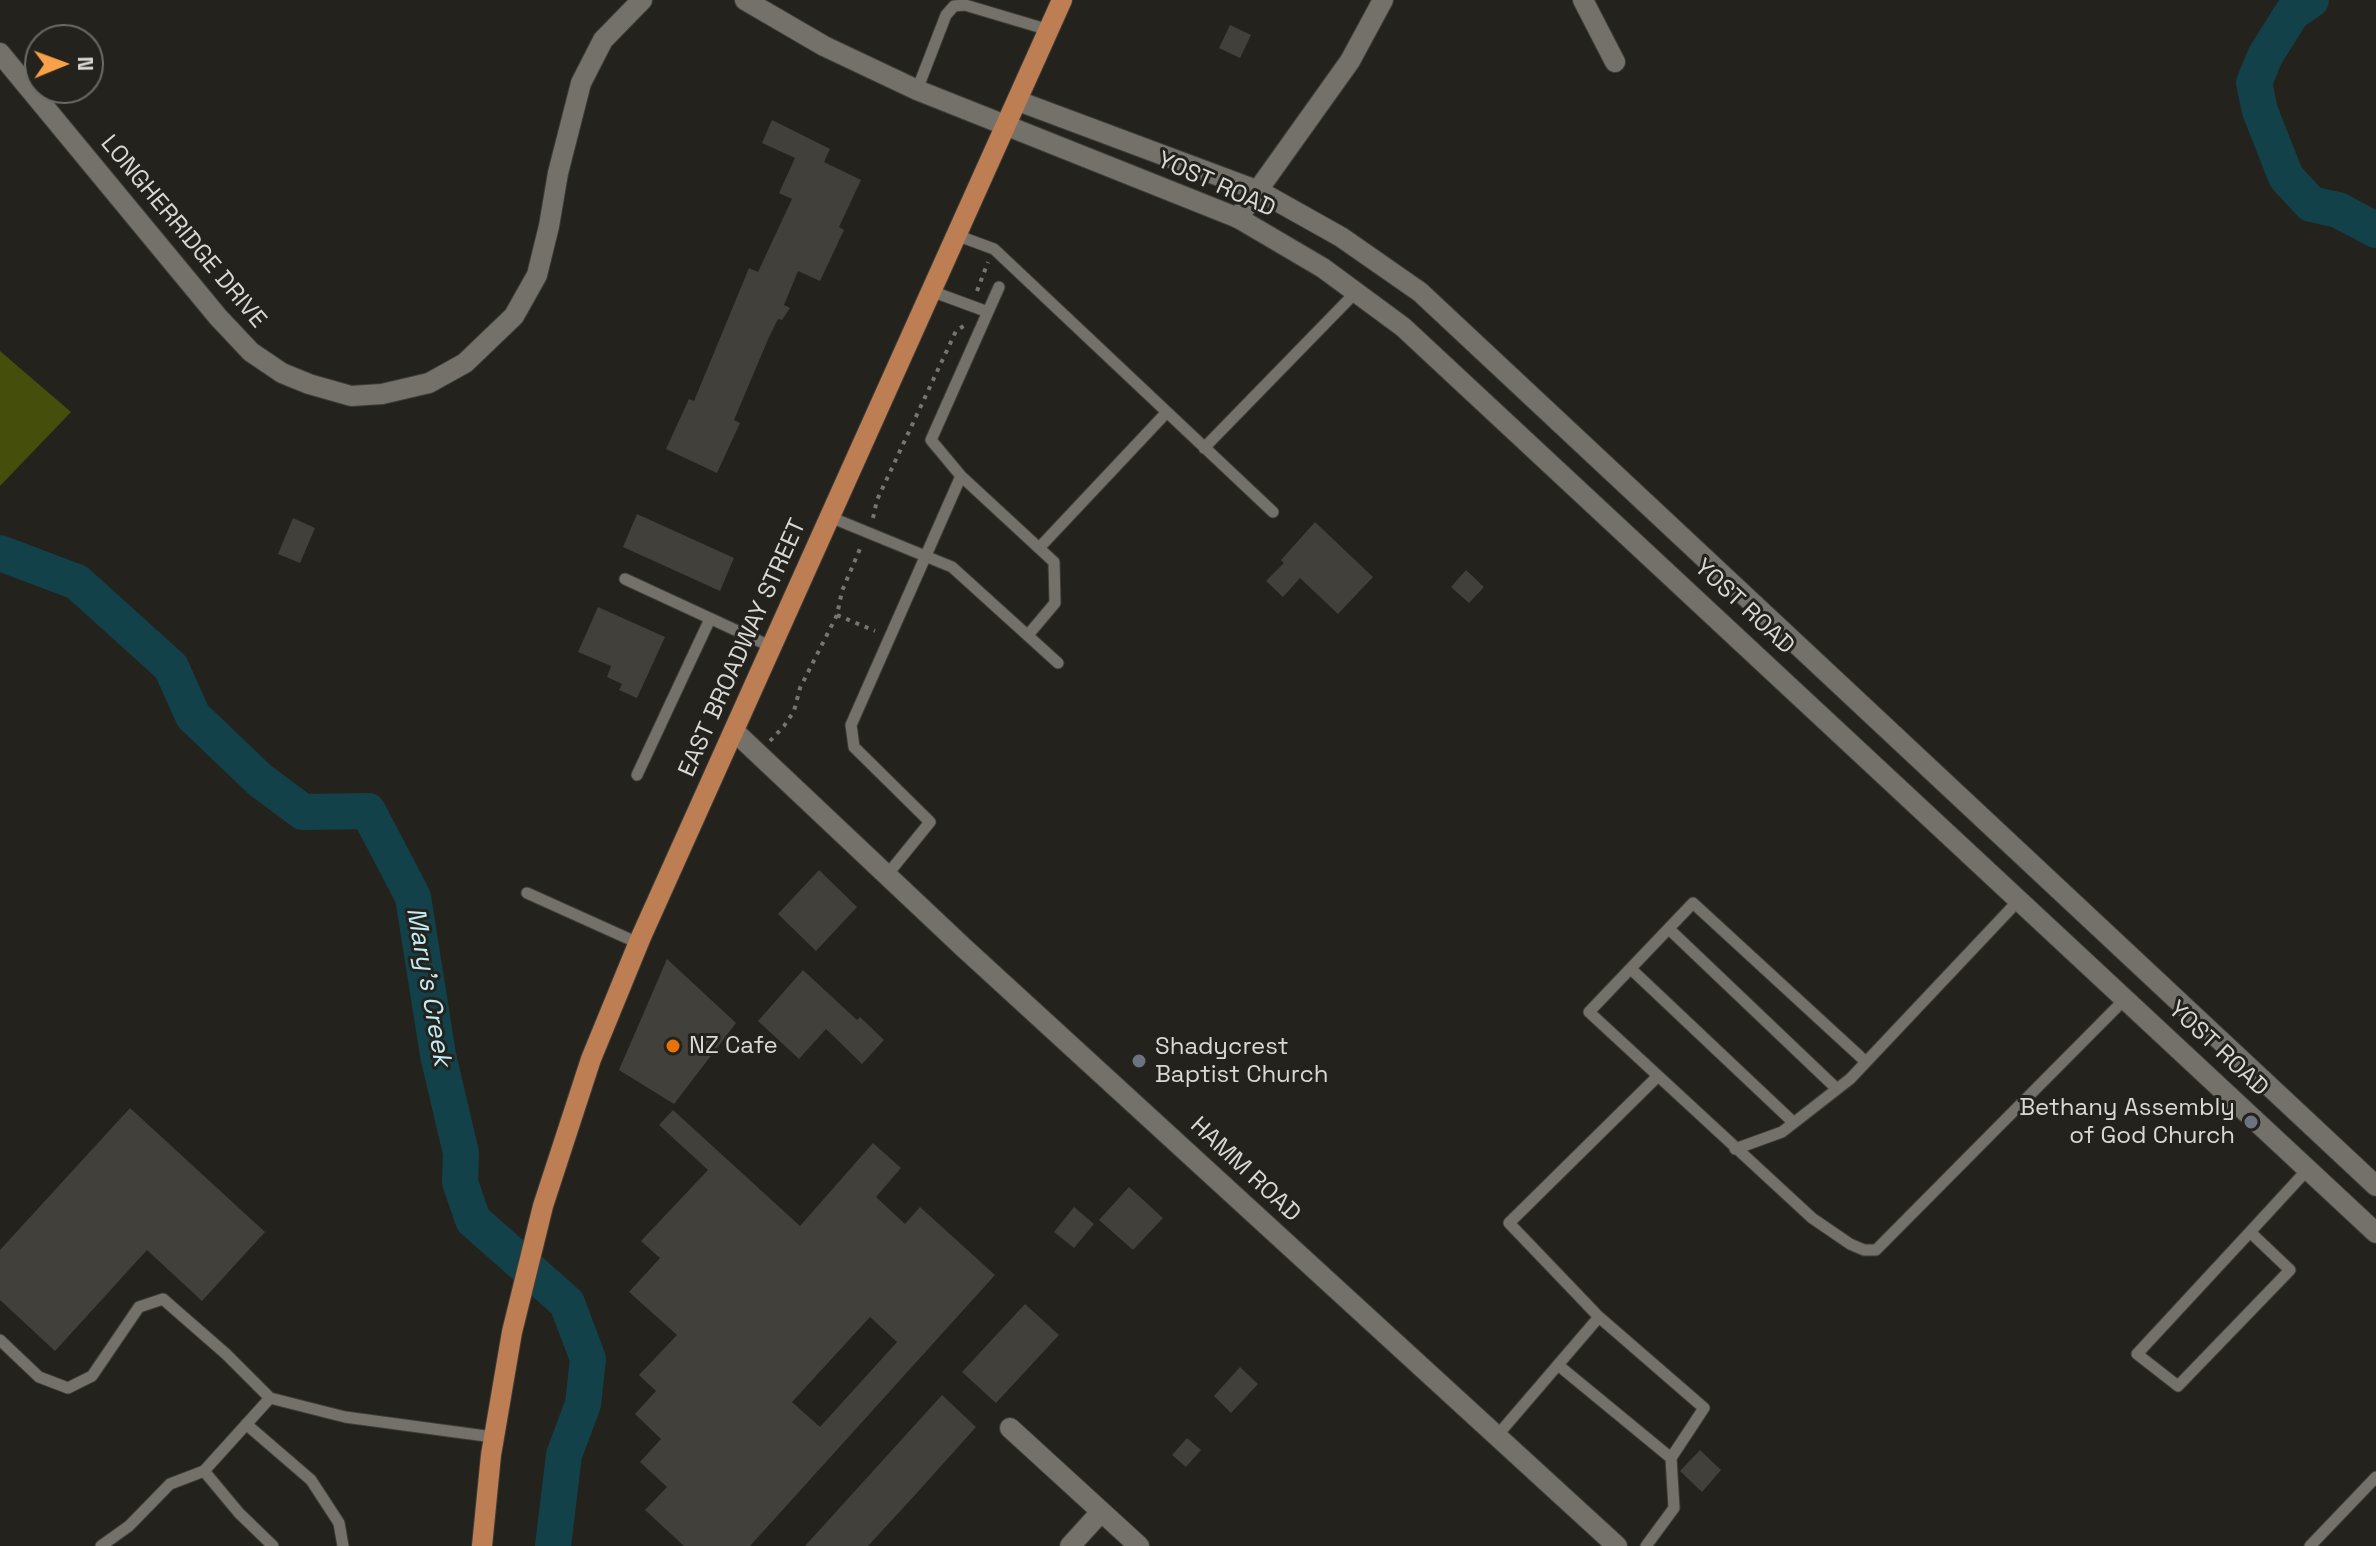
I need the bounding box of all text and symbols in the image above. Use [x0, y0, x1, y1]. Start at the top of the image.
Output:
north arrow [24, 24, 104, 104]
text: N [72, 56, 100, 71]
street label: LONGHERRIDGE DRIVE [94, 130, 272, 334]
street label: YOST ROAD [1152, 146, 1280, 224]
street label: EAST BROADWAY STREET [673, 515, 813, 781]
street label: YOST ROAD [1688, 553, 1800, 661]
water label: Mary's Creek [399, 905, 457, 1069]
street label: YOST ROAD [2162, 995, 2274, 1103]
place label: NZ Cafe [689, 1032, 778, 1060]
place label: Shadycrest Baptist Church [1155, 1033, 1328, 1089]
marker: NZ Cafe [664, 1037, 682, 1055]
marker: Shadycrest Baptist Church [1130, 1052, 1148, 1070]
place label: Bethany Assembly of God Church [2019, 1094, 2235, 1150]
street label: HAMM ROAD [1184, 1112, 1306, 1228]
marker: Bethany Assembly of God Church [2242, 1113, 2260, 1131]

